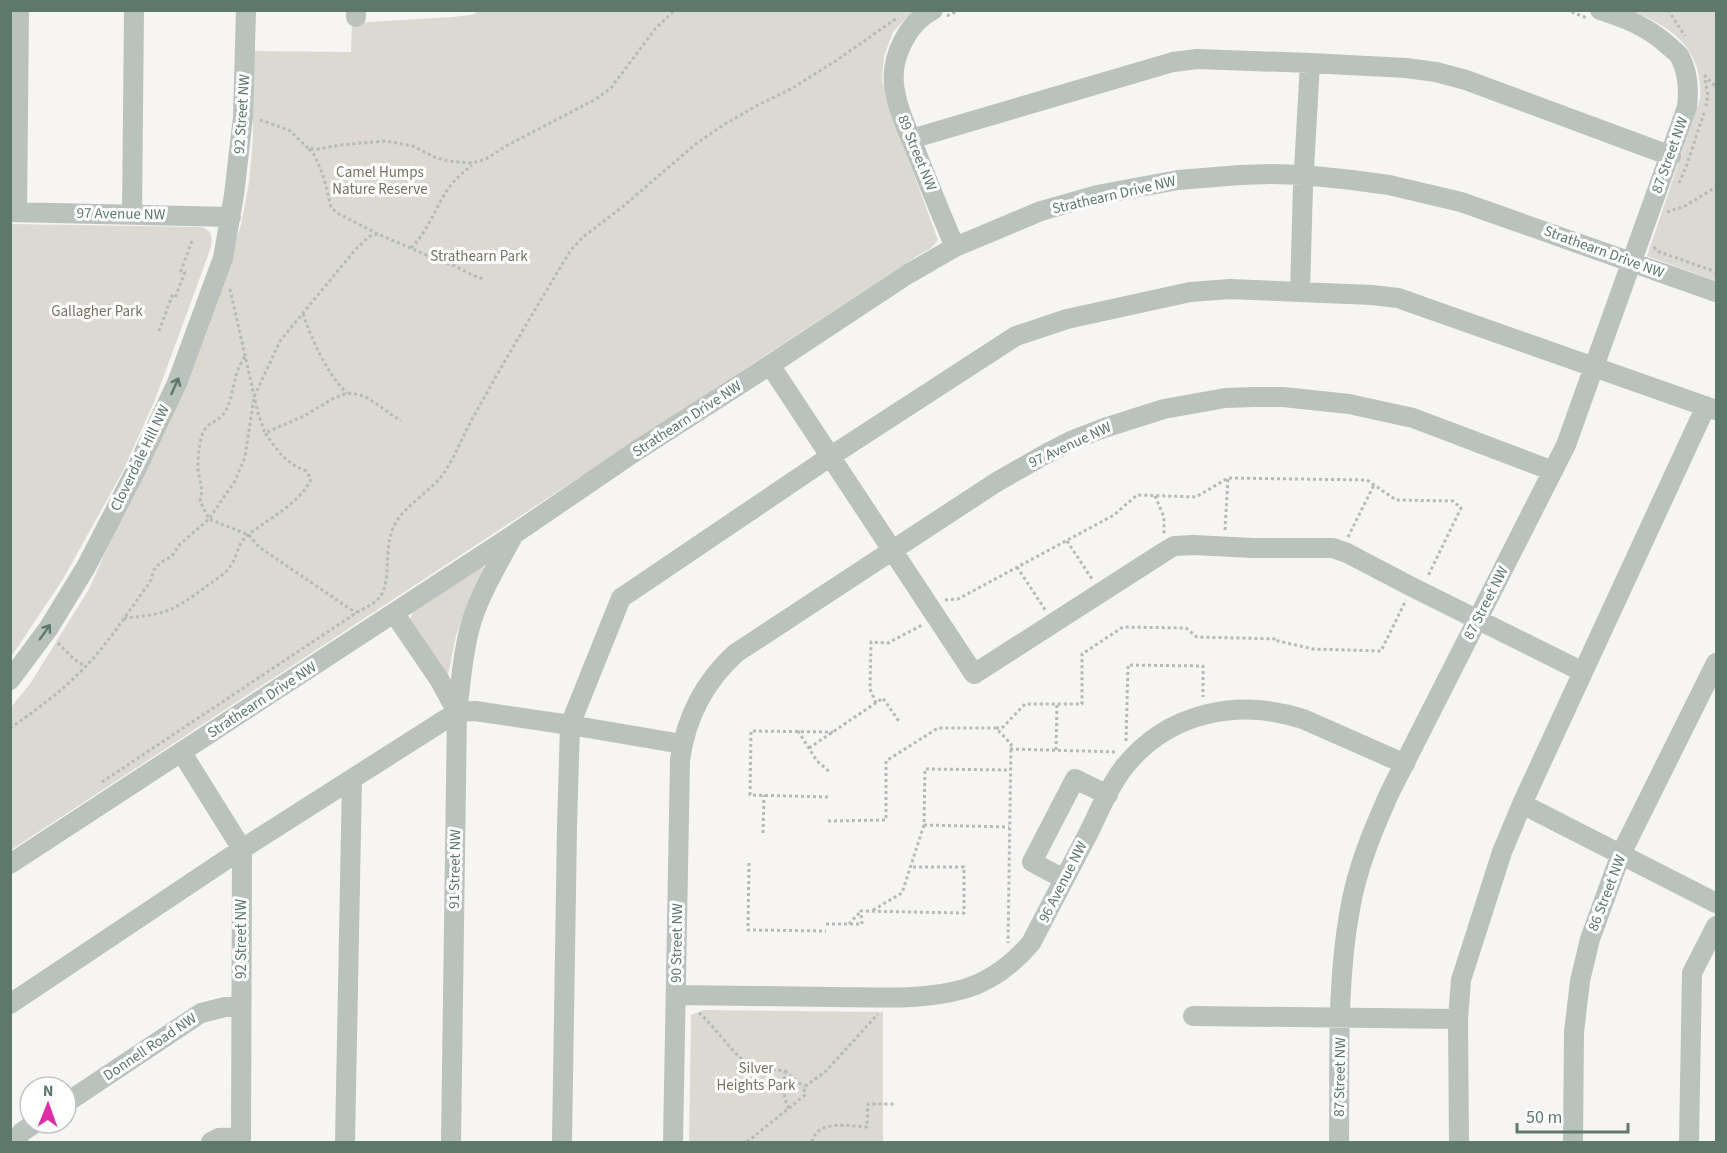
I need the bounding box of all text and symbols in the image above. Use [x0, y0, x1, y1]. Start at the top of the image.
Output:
street label: 92 Street NW [229, 73, 255, 155]
street label: 89 Street NW [892, 112, 942, 194]
street label: 87 Street NW [1646, 114, 1694, 196]
park label: Camel Humps Nature Reserve [332, 162, 428, 200]
street label: Strathearn Drive NW [1050, 171, 1178, 219]
street label: 97 Avenue NW [77, 203, 166, 225]
street label: Strathearn Drive NW [1541, 221, 1667, 284]
park label: Strathearn Park [430, 246, 528, 267]
park label: Gallagher Park [51, 301, 143, 322]
street label: Strathearn Drive NW [628, 376, 746, 462]
one-way arrow [170, 377, 181, 396]
street label: Cloverdale Hill NW [105, 401, 175, 515]
street label: 97 Avenue NW [1025, 417, 1115, 473]
street label: 87 Street NW [1458, 562, 1514, 643]
one-way arrow [39, 625, 51, 641]
street label: Strathearn Drive NW [203, 657, 321, 743]
street label: 91 Street NW [444, 829, 466, 909]
street label: 96 Avenue NW [1034, 838, 1093, 926]
street label: 86 Street NW [1583, 852, 1631, 934]
street label: 92 Street NW [231, 899, 252, 979]
street label: 90 Street NW [666, 903, 688, 983]
street label: Donnell Road NW [99, 1008, 201, 1086]
street label: 87 Street NW [1329, 1037, 1351, 1117]
park label: Silver Heights Park [717, 1058, 796, 1096]
north arrow [18, 1075, 78, 1135]
text: N [43, 1080, 54, 1102]
scale bar [1517, 1096, 1628, 1134]
text: 50 m [1526, 1105, 1562, 1130]

